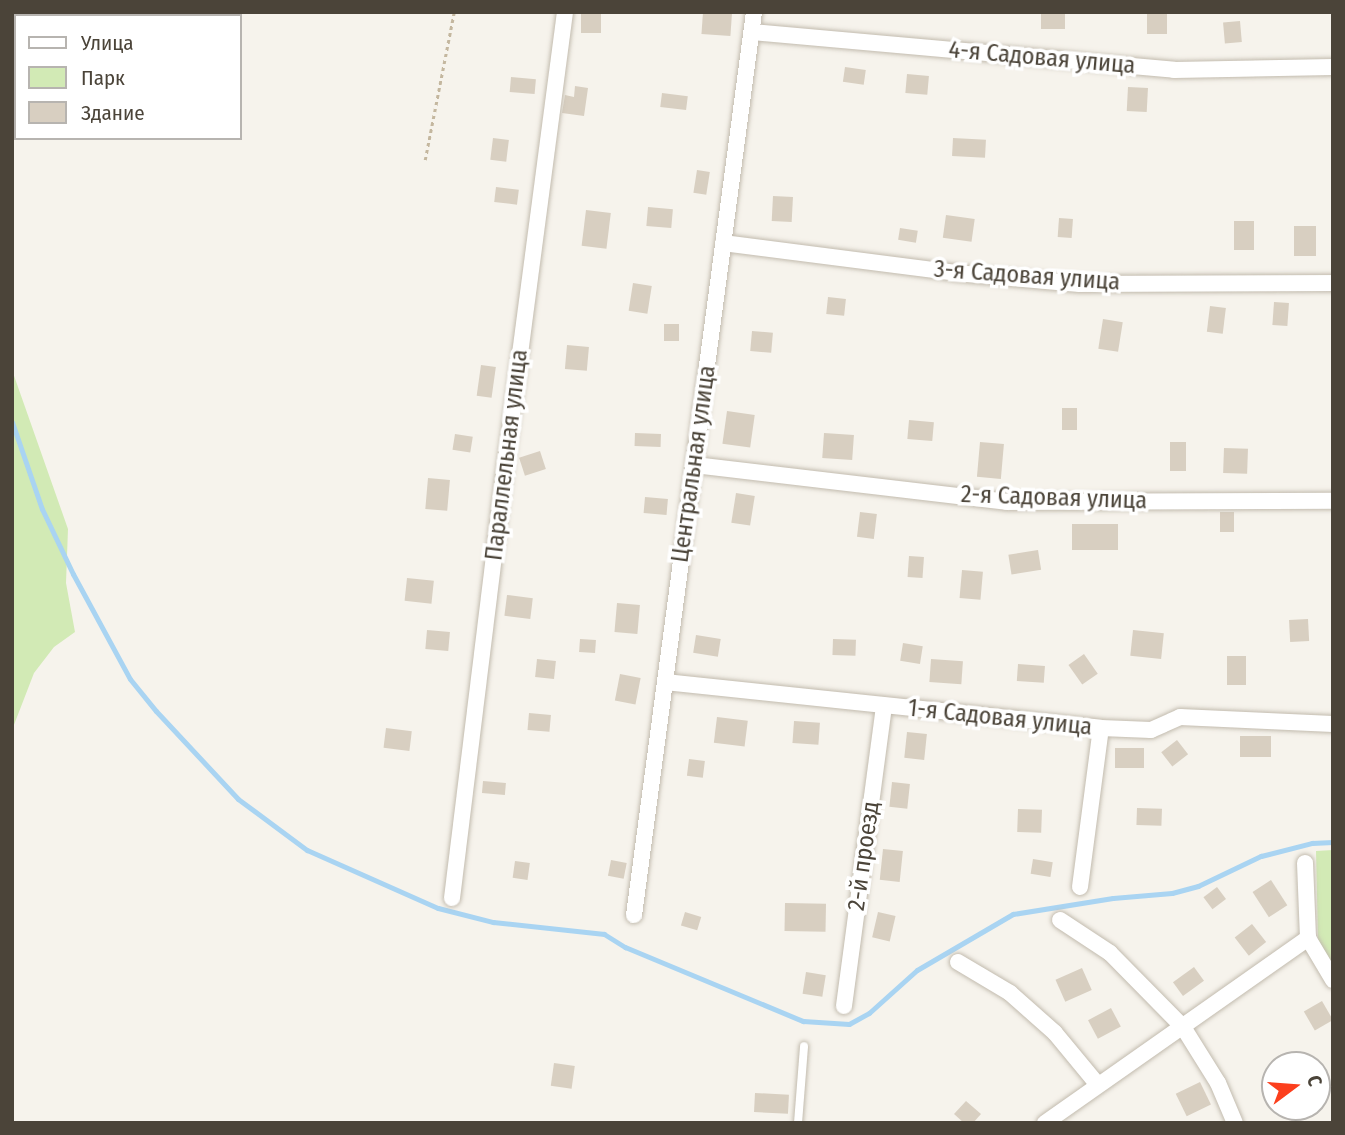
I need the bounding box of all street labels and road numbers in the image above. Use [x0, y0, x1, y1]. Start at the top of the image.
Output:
street label: 4-я Садовая улица [947, 35, 1137, 81]
street label: 3-я Садовая улица [933, 255, 1121, 297]
street label: Параллельная улица [480, 348, 534, 562]
street label: Центральная улица [666, 364, 722, 564]
street label: 2-я Садовая улица [960, 480, 1148, 516]
street label: 1-я Садовая улица [906, 694, 1094, 742]
street label: 2-й проезд [842, 800, 886, 912]

